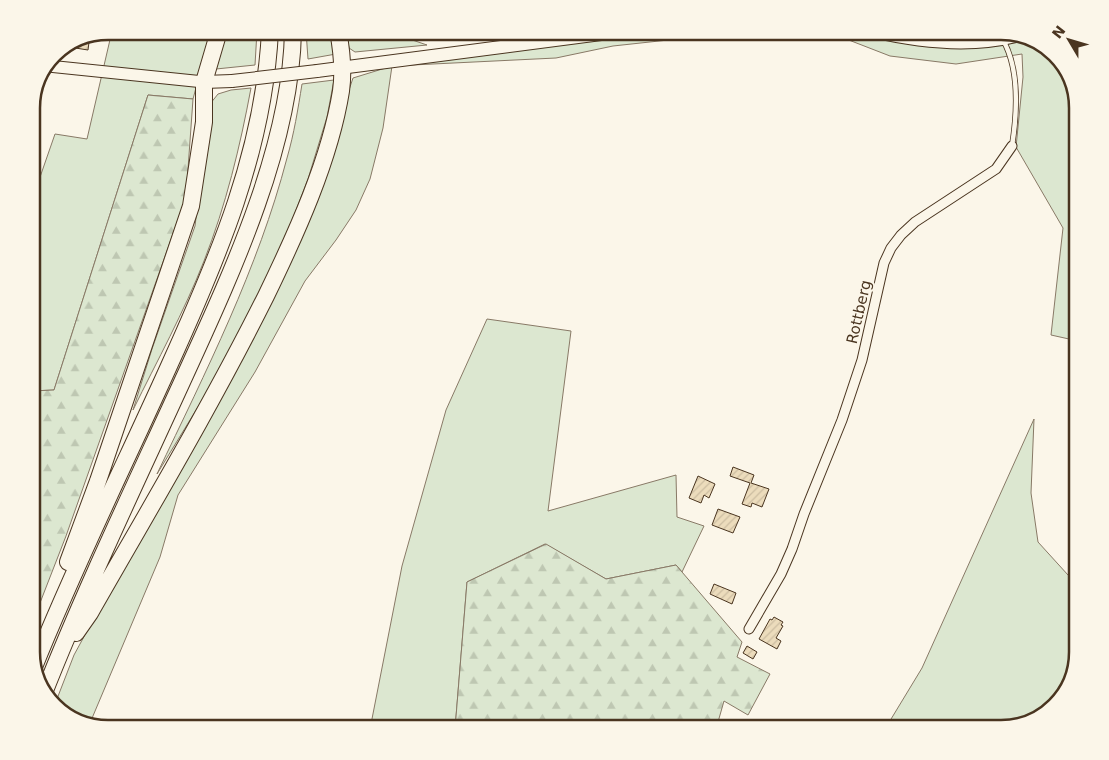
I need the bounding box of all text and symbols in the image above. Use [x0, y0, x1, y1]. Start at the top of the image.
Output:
north arrow [1044, 15, 1094, 65]
text: N [1049, 22, 1069, 42]
street label: Rottberg [843, 278, 875, 346]

